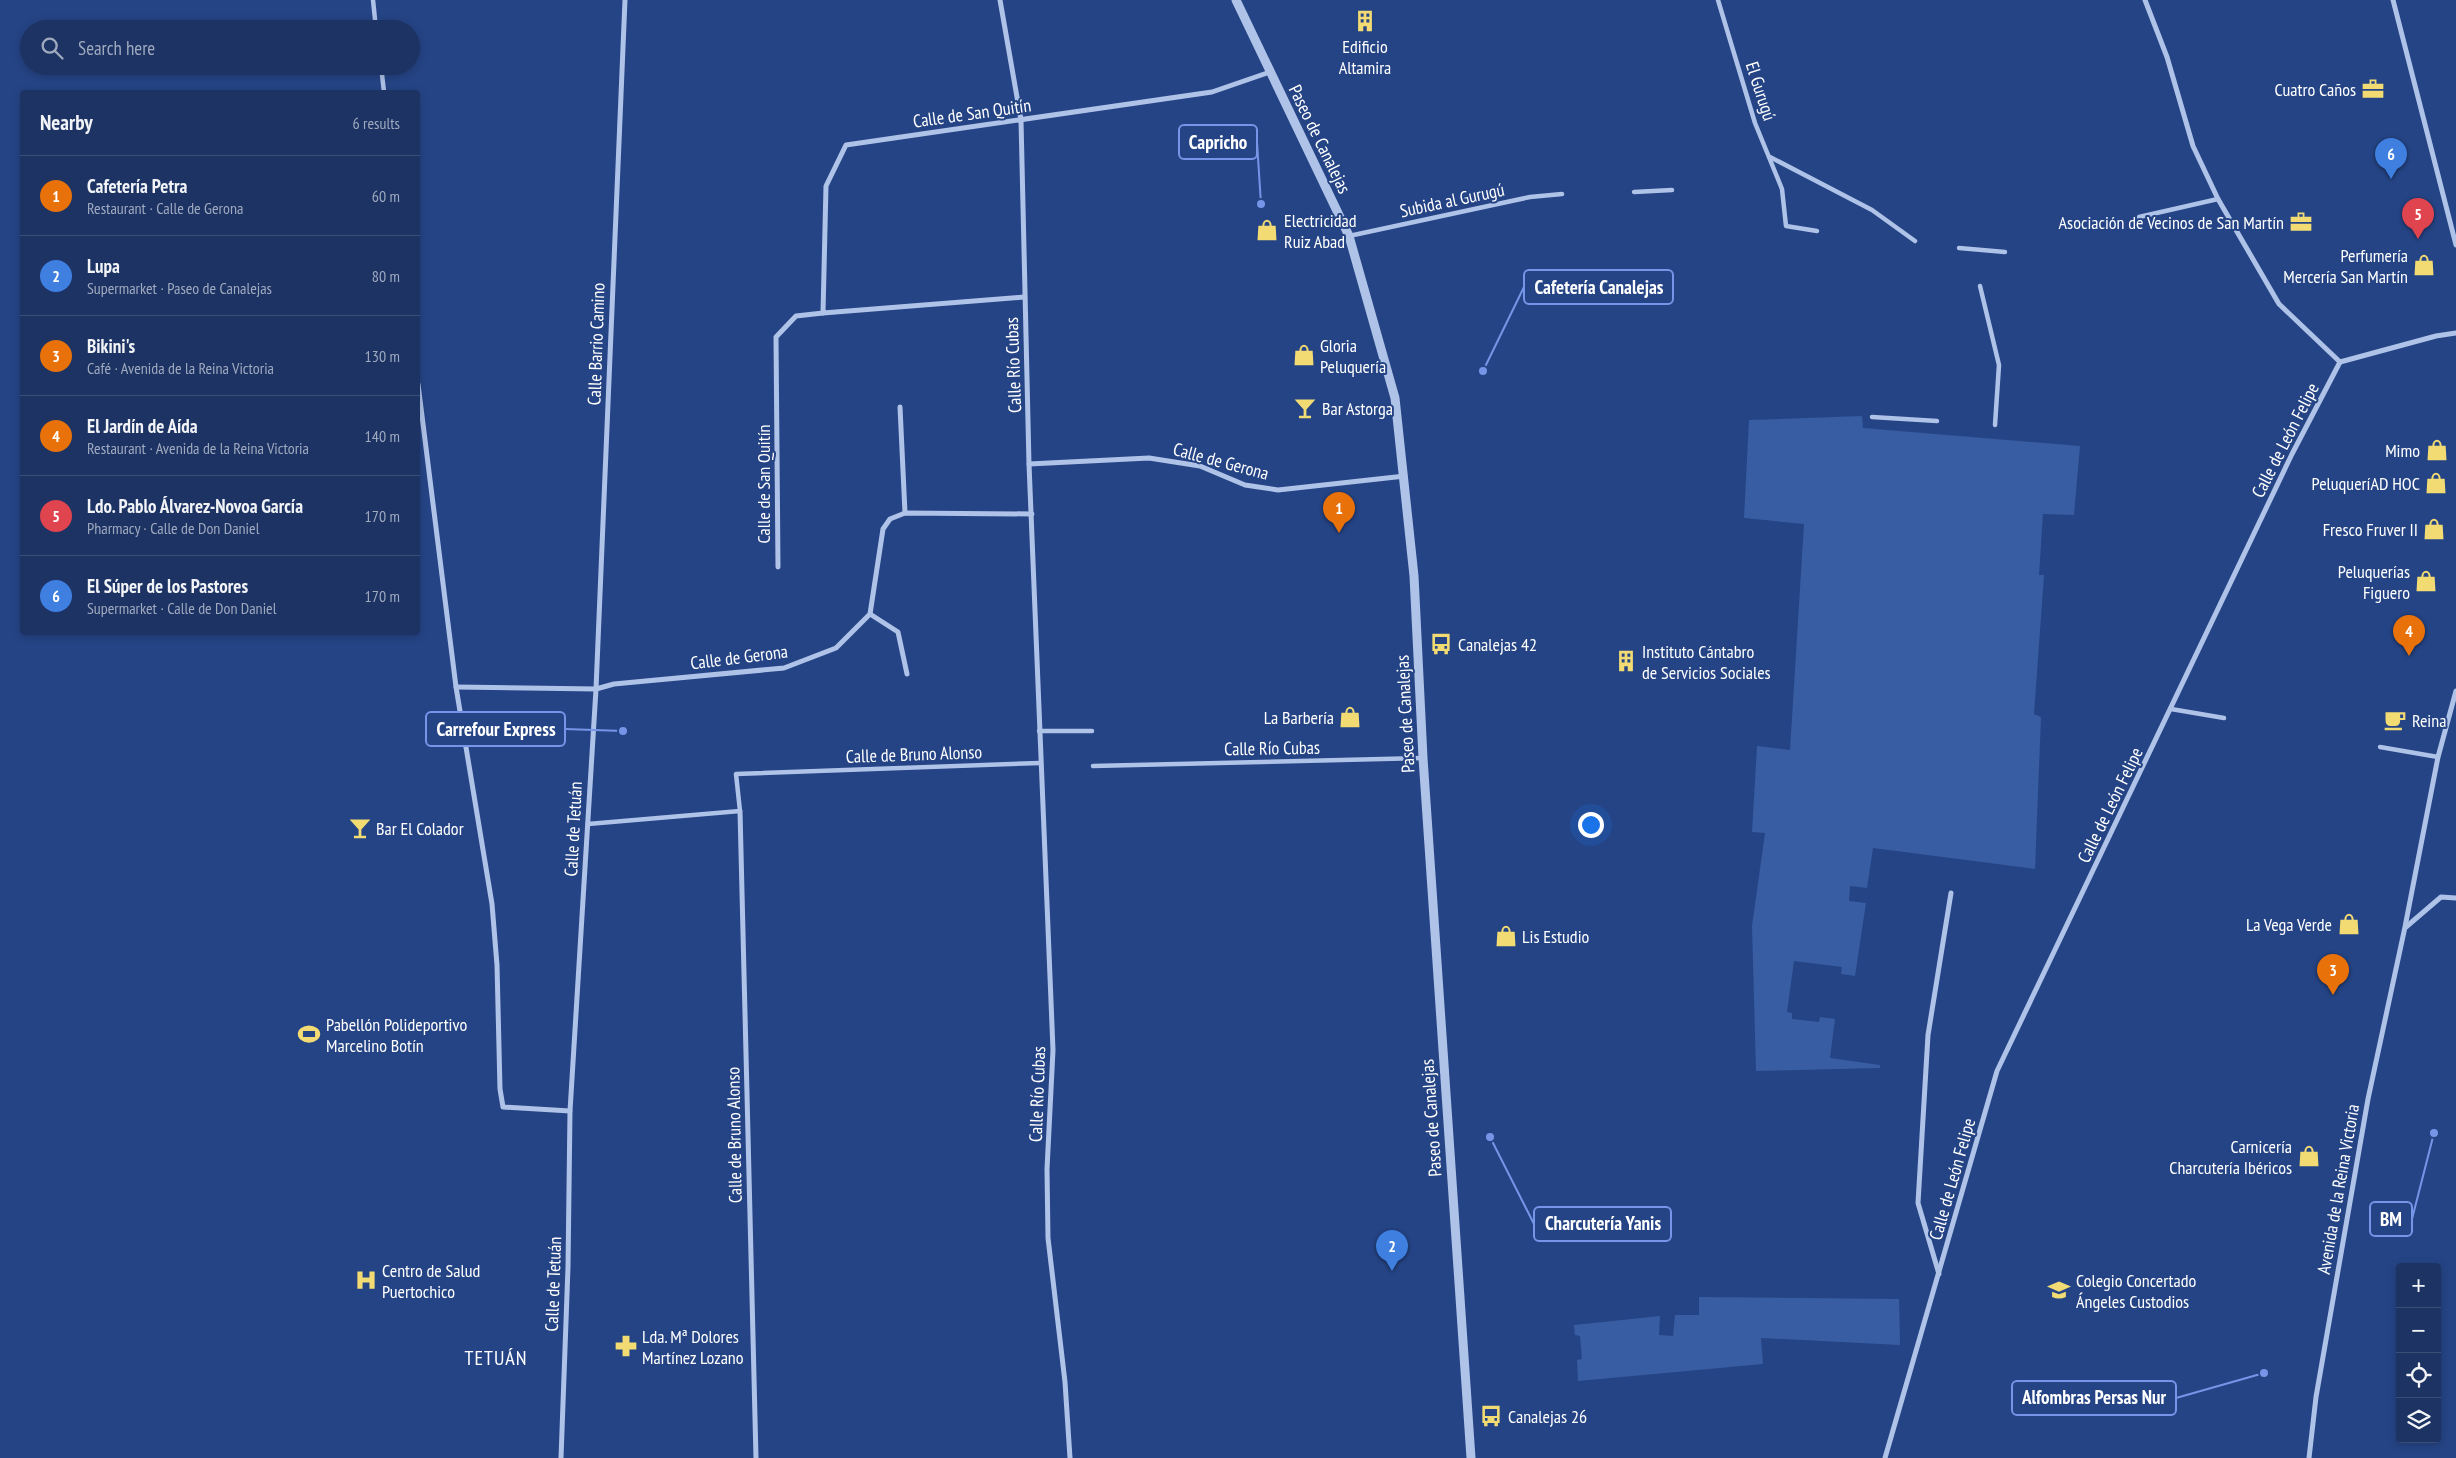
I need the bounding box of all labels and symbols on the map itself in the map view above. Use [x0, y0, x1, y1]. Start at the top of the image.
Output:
building icon: Edificio Altamira [1352, 8, 1378, 34]
place label: Edificio Altamira [1339, 35, 1391, 79]
street label: El Gurugú [1741, 59, 1781, 123]
office icon: Cuatro Caños [2360, 76, 2386, 102]
place label: Cuatro Caños [2275, 78, 2356, 101]
street label: Paseo de Canalejas [1284, 81, 1356, 197]
street label: Calle de San Quitín [912, 93, 1032, 133]
callout: Capricho [1179, 125, 1257, 159]
text: Capricho [1189, 130, 1247, 154]
pin: 6 [2375, 138, 2407, 179]
street label: Subida al Gurugú [1398, 178, 1506, 222]
pin: 5 [2402, 198, 2434, 239]
place label: Electricidad Ruiz Abad [1284, 209, 1357, 253]
office icon: Asociación de Vecinos de San Martín [2288, 209, 2314, 235]
place label: Asociación de Vecinos de San Martín [2059, 211, 2284, 234]
shop icon: Electricidad Ruiz Abad [1254, 217, 1280, 243]
place label: Perfumería Mercería San Martín [2283, 244, 2408, 288]
shop icon: Perfumería Mercería San Martín [2411, 252, 2437, 278]
callout: Cafetería Canalejas [1524, 270, 1673, 304]
text: Cafetería Canalejas [1535, 275, 1664, 299]
street label: Calle Barrio Camino [582, 282, 610, 406]
street label: Calle Río Cubas [1000, 317, 1026, 413]
place label: Gloria Peluquería [1320, 334, 1386, 378]
shop icon: Gloria Peluquería [1291, 342, 1317, 368]
street label: Calle de León Felipe [2246, 379, 2324, 501]
bar icon: Bar Astorga [1292, 395, 1318, 421]
place label: Bar Astorga [1322, 397, 1393, 420]
street label: Calle de San Quitín [752, 425, 775, 543]
street label: Calle de Gerona [1171, 437, 1271, 485]
shop icon: Mimo [2424, 437, 2450, 463]
place label: Mimo [2385, 439, 2420, 462]
shop icon: PeluqueríAD HOC [2423, 470, 2449, 496]
place label: PeluqueríAD HOC [2312, 472, 2420, 495]
pin: 1 [1323, 492, 1355, 533]
shop icon: Fresco Fruver II [2421, 516, 2447, 542]
place label: Fresco Fruver II [2323, 518, 2418, 541]
place label: Peluquerías Figuero [2338, 560, 2410, 604]
shop icon: Peluquerías Figuero [2413, 568, 2439, 594]
pin: 4 [2393, 615, 2425, 656]
bus stop icon: Canalejas 42 [1428, 631, 1454, 657]
place label: Canalejas 42 [1458, 633, 1537, 656]
street label: Calle de Gerona [689, 640, 789, 674]
place label: Instituto Cántabro de Servicios Sociales [1642, 640, 1771, 684]
building icon: Instituto Cántabro de Servicios Sociales [1613, 648, 1639, 674]
street label: Paseo de Canalejas [1390, 655, 1420, 773]
shop icon: La Barbería [1337, 704, 1363, 730]
place label: La Barbería [1264, 706, 1334, 729]
cafe icon: Reina [2382, 707, 2408, 733]
place label: Reina [2412, 709, 2446, 732]
callout: Carrefour Express [426, 712, 565, 746]
text: Carrefour Express [436, 717, 556, 741]
street label: Calle Río Cubas [1224, 736, 1320, 760]
street label: Calle de Bruno Alonso [845, 740, 983, 768]
street label: Calle de León Felipe [2072, 744, 2148, 866]
street label: Calle de Tetuán [559, 781, 587, 877]
your location [1578, 812, 1604, 838]
bar icon: Bar El Colador [347, 815, 373, 841]
place label: Bar El Colador [376, 817, 464, 840]
shop icon: La Vega Verde [2336, 911, 2362, 937]
place label: La Vega Verde [2246, 913, 2332, 936]
shop icon: Lis Estudio [1493, 923, 1519, 949]
place label: Lis Estudio [1522, 925, 1590, 948]
pin: 3 [2317, 954, 2349, 995]
place label: Pabellón Polideportivo Marcelino Botín [326, 1013, 467, 1057]
sports icon: Pabellón Polideportivo Marcelino Botín [296, 1021, 322, 1047]
street label: Calle Río Cubas [1024, 1046, 1050, 1142]
street label: Paseo de Canalejas [1415, 1058, 1447, 1178]
street label: Calle de Bruno Alonso [721, 1066, 747, 1203]
street label: Avenida de la Reina Victoria [2312, 1102, 2364, 1276]
street label: Calle de León Felipe [1924, 1115, 1980, 1243]
place label: Carnicería Charcutería Ibéricos [2169, 1135, 2292, 1179]
shop icon: Carnicería Charcutería Ibéricos [2296, 1143, 2322, 1169]
callout: BM [2370, 1202, 2412, 1236]
callout: Charcutería Yanis [1534, 1207, 1671, 1241]
text: BM [2380, 1207, 2402, 1231]
text: Charcutería Yanis [1545, 1211, 1661, 1235]
pin: 2 [1376, 1230, 1408, 1271]
street label: Calle de Tetuán [540, 1236, 566, 1332]
place label: Centro de Salud Puertochico [382, 1259, 480, 1303]
hospital icon: Centro de Salud Puertochico [353, 1267, 379, 1293]
place label: Colegio Concertado Ángeles Custodios [2076, 1269, 2197, 1313]
school or university icon: Colegio Concertado Ángeles Custodios [2046, 1277, 2072, 1303]
place label: Lda. Mª Dolores Martínez Lozano [642, 1325, 744, 1369]
pharmacy icon: Lda. Mª Dolores Martínez Lozano [613, 1333, 639, 1359]
district label: TETUÁN [464, 1345, 528, 1371]
callout: Alfombras Persas Nur [2012, 1381, 2176, 1415]
text: Alfombras Persas Nur [2021, 1385, 2167, 1409]
bus stop icon: Canalejas 26 [1478, 1403, 1504, 1429]
place label: Canalejas 26 [1508, 1405, 1587, 1428]

